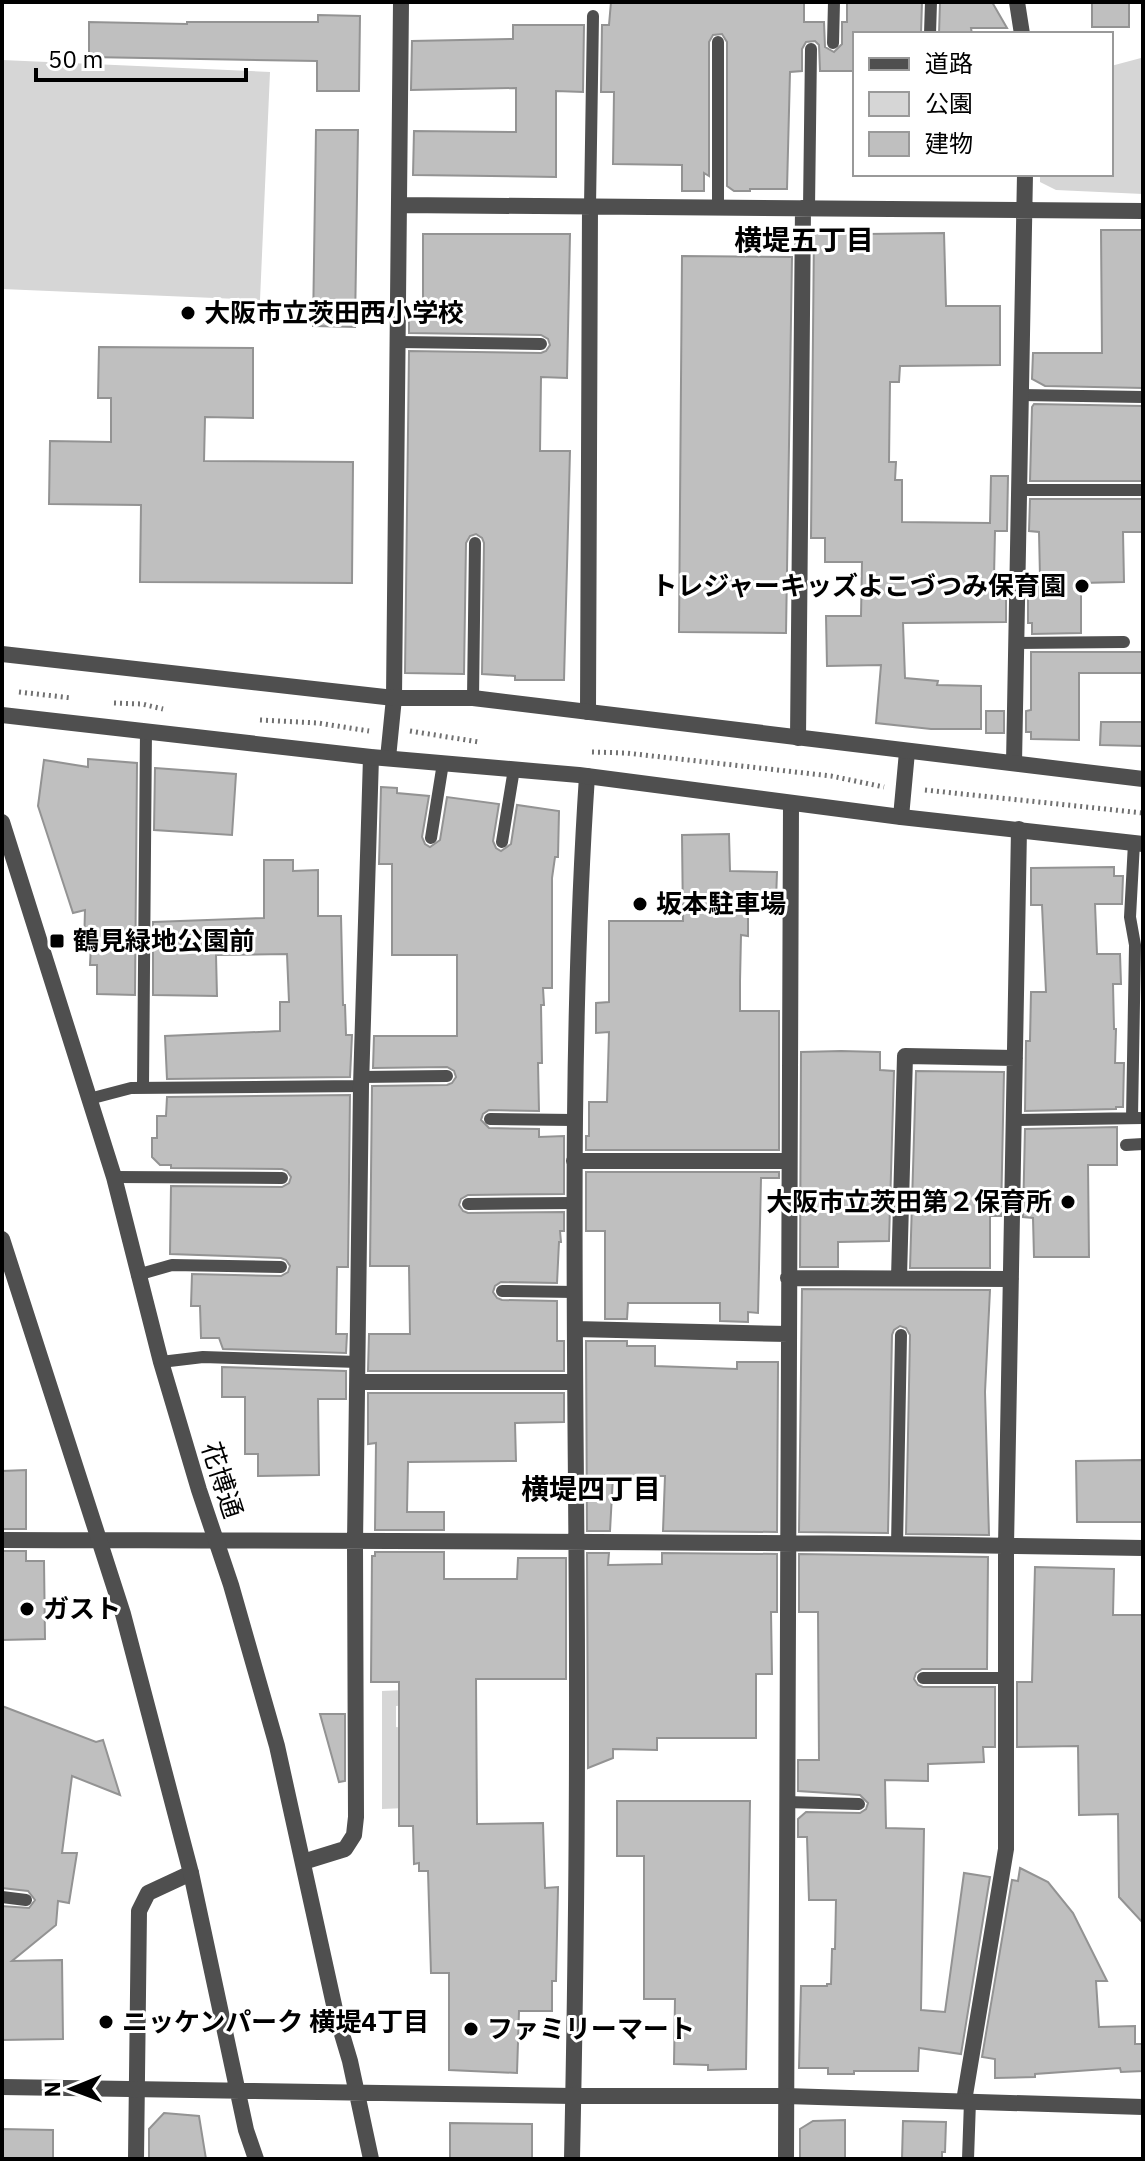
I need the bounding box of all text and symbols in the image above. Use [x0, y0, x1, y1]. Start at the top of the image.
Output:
scale bar [36, 32, 246, 82]
legend [853, 32, 1113, 176]
text: 50 m [48, 43, 103, 75]
text: 道路 [925, 47, 973, 79]
text: 公園 [925, 87, 973, 119]
text: 建物 [925, 127, 973, 159]
district label: 横堤五丁目 [734, 221, 874, 258]
place label: 大阪市立茨田西小学校 [204, 295, 464, 329]
marker: 大阪市立茨田西小学校 [179, 304, 197, 322]
place label: トレジャーキッズよこづつみ保育園 [651, 568, 1066, 602]
marker: トレジャーキッズよこづつみ保育園 [1073, 577, 1091, 595]
place label: 坂本駐車場 [656, 886, 786, 920]
marker: 坂本駐車場 [631, 895, 649, 913]
place label: 鶴見緑地公園前 [73, 923, 255, 957]
marker: 鶴見緑地公園前 [48, 932, 66, 950]
place label: 大阪市立茨田第２保育所 [766, 1184, 1052, 1218]
marker: 大阪市立茨田第２保育所 [1059, 1193, 1077, 1211]
street label: 花博通 [195, 1437, 251, 1522]
district label: 横堤四丁目 [521, 1470, 661, 1507]
place label: ガスト [43, 1591, 121, 1625]
marker: ガスト [18, 1600, 36, 1618]
place label: ニッケンパーク 横堤4丁目 [122, 2004, 429, 2038]
place label: ファミリーマート [487, 2011, 695, 2045]
marker: ニッケンパーク 横堤4丁目 [97, 2013, 115, 2031]
marker: ファミリーマート [462, 2020, 480, 2038]
north arrow [32, 2049, 112, 2129]
text: N [37, 2081, 66, 2098]

